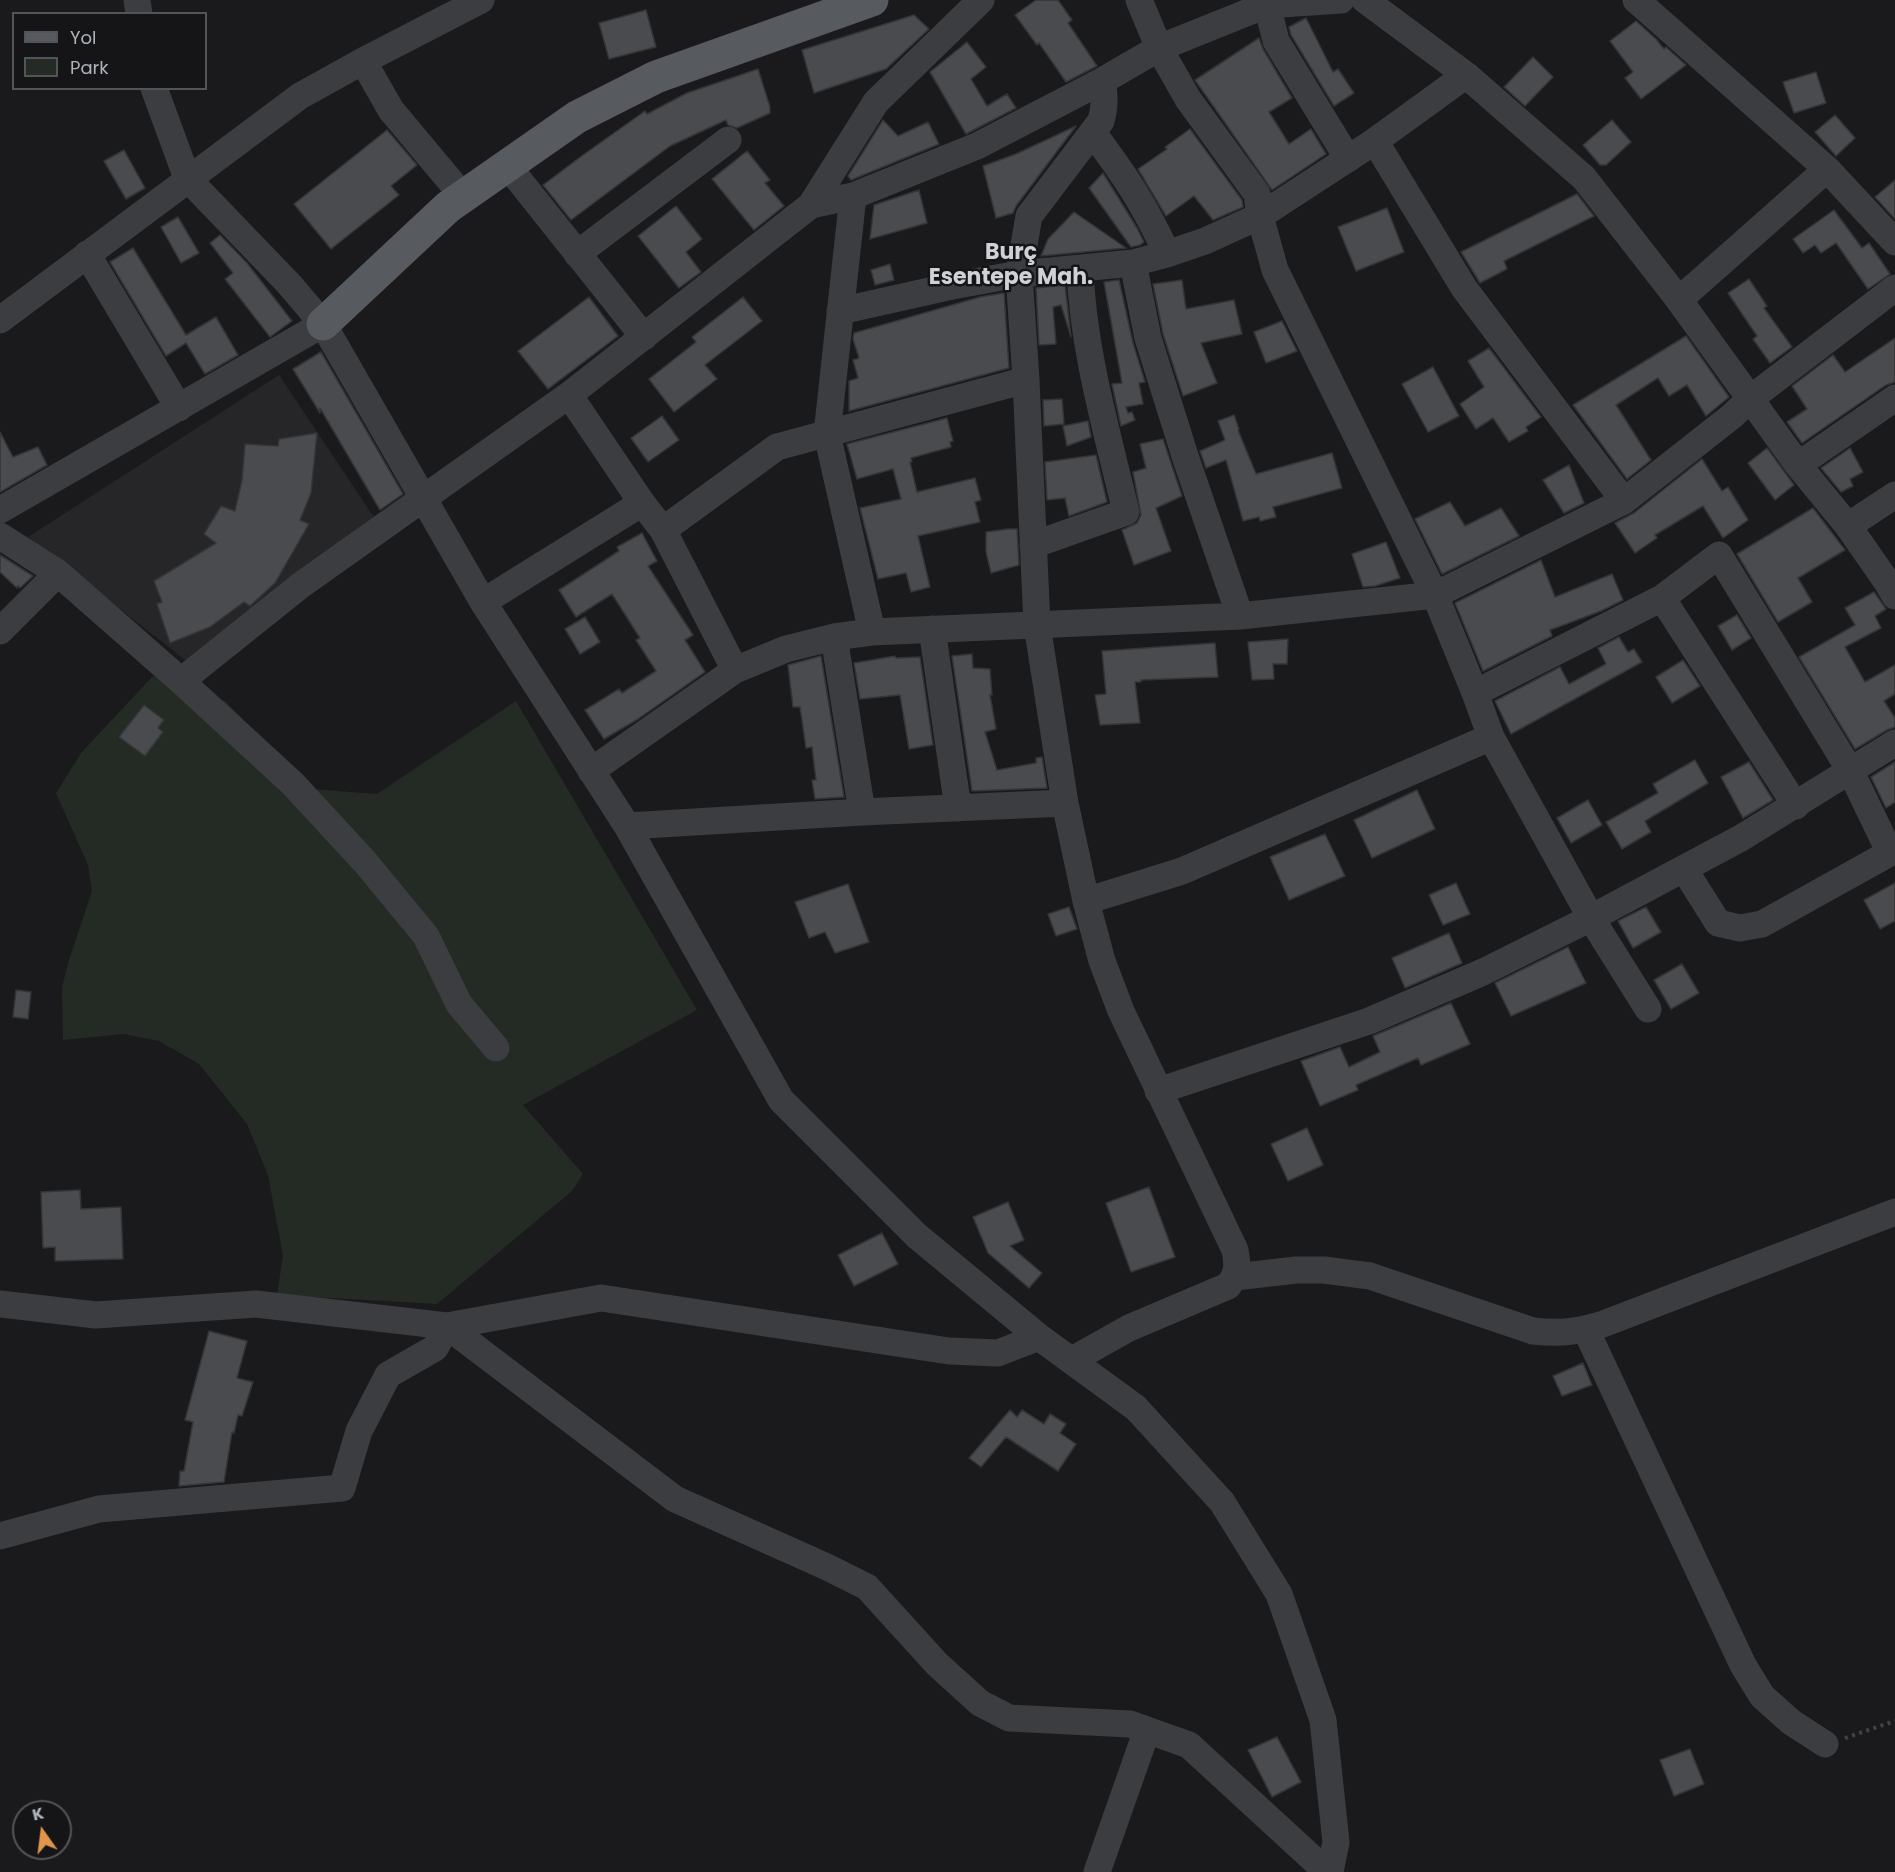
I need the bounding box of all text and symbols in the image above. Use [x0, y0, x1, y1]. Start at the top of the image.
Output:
legend [12, 12, 207, 90]
text: Yol [70, 25, 96, 50]
text: Park [70, 55, 109, 80]
district label: Burç Esentepe Mah. [929, 240, 1093, 292]
north arrow [12, 1800, 72, 1860]
text: K [30, 1801, 46, 1826]

